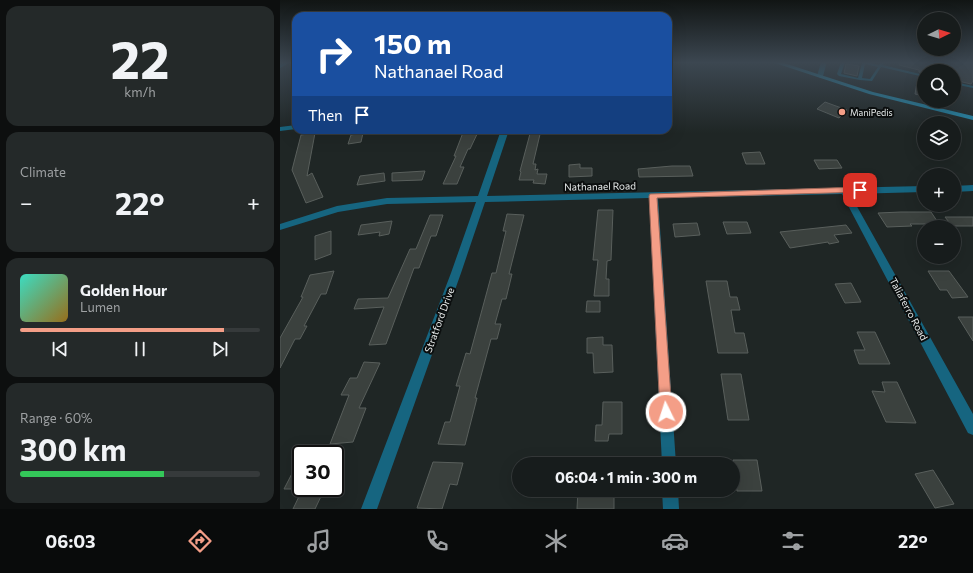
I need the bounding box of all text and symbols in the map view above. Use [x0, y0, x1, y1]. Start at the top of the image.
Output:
north arrow [917, 12, 961, 56]
map controls [917, 12, 961, 264]
text: 22 [110, 26, 170, 90]
text: 150 m [374, 26, 451, 60]
icon: right [308, 28, 360, 80]
text: Nathanael Road [374, 60, 503, 82]
button: search [917, 64, 961, 108]
text: km/h [124, 84, 156, 100]
icon: arrive [351, 104, 373, 126]
text: Then [308, 106, 343, 124]
marker: ManiPedis [837, 107, 847, 117]
place label: ManiPedis [850, 107, 893, 118]
button: layers [917, 116, 961, 160]
text: Climate [20, 164, 66, 180]
button: + [917, 168, 961, 212]
pin [843, 173, 877, 207]
street label: Nathanael Road [564, 179, 636, 193]
icon: arrive [849, 179, 871, 201]
text: 22° [115, 184, 165, 221]
text: − [20, 189, 33, 216]
text: + [247, 189, 260, 216]
button: − [917, 220, 961, 264]
street label: Taliaferro Road [887, 276, 931, 343]
text: Golden Hour [80, 281, 167, 299]
street label: Stratford Drive [422, 286, 456, 354]
text: Lumen [80, 299, 120, 315]
icon: previous [49, 338, 71, 360]
icon: pause [129, 338, 151, 360]
icon: next [209, 338, 231, 360]
position arrow [645, 391, 687, 433]
text: Range · 60% [20, 410, 93, 426]
text: 300 km [20, 430, 126, 467]
speed limit sign: 30 [292, 445, 344, 497]
text: 06:04 · 1 min · 300 m [555, 468, 697, 486]
icon: directions [186, 527, 214, 555]
icon: music [305, 527, 333, 555]
icon: phone [423, 527, 451, 555]
icon: climate [542, 527, 570, 555]
icon: car [661, 527, 689, 555]
icon: filters [779, 527, 807, 555]
text: 06:03 [45, 530, 95, 552]
text: 22° [898, 530, 928, 552]

